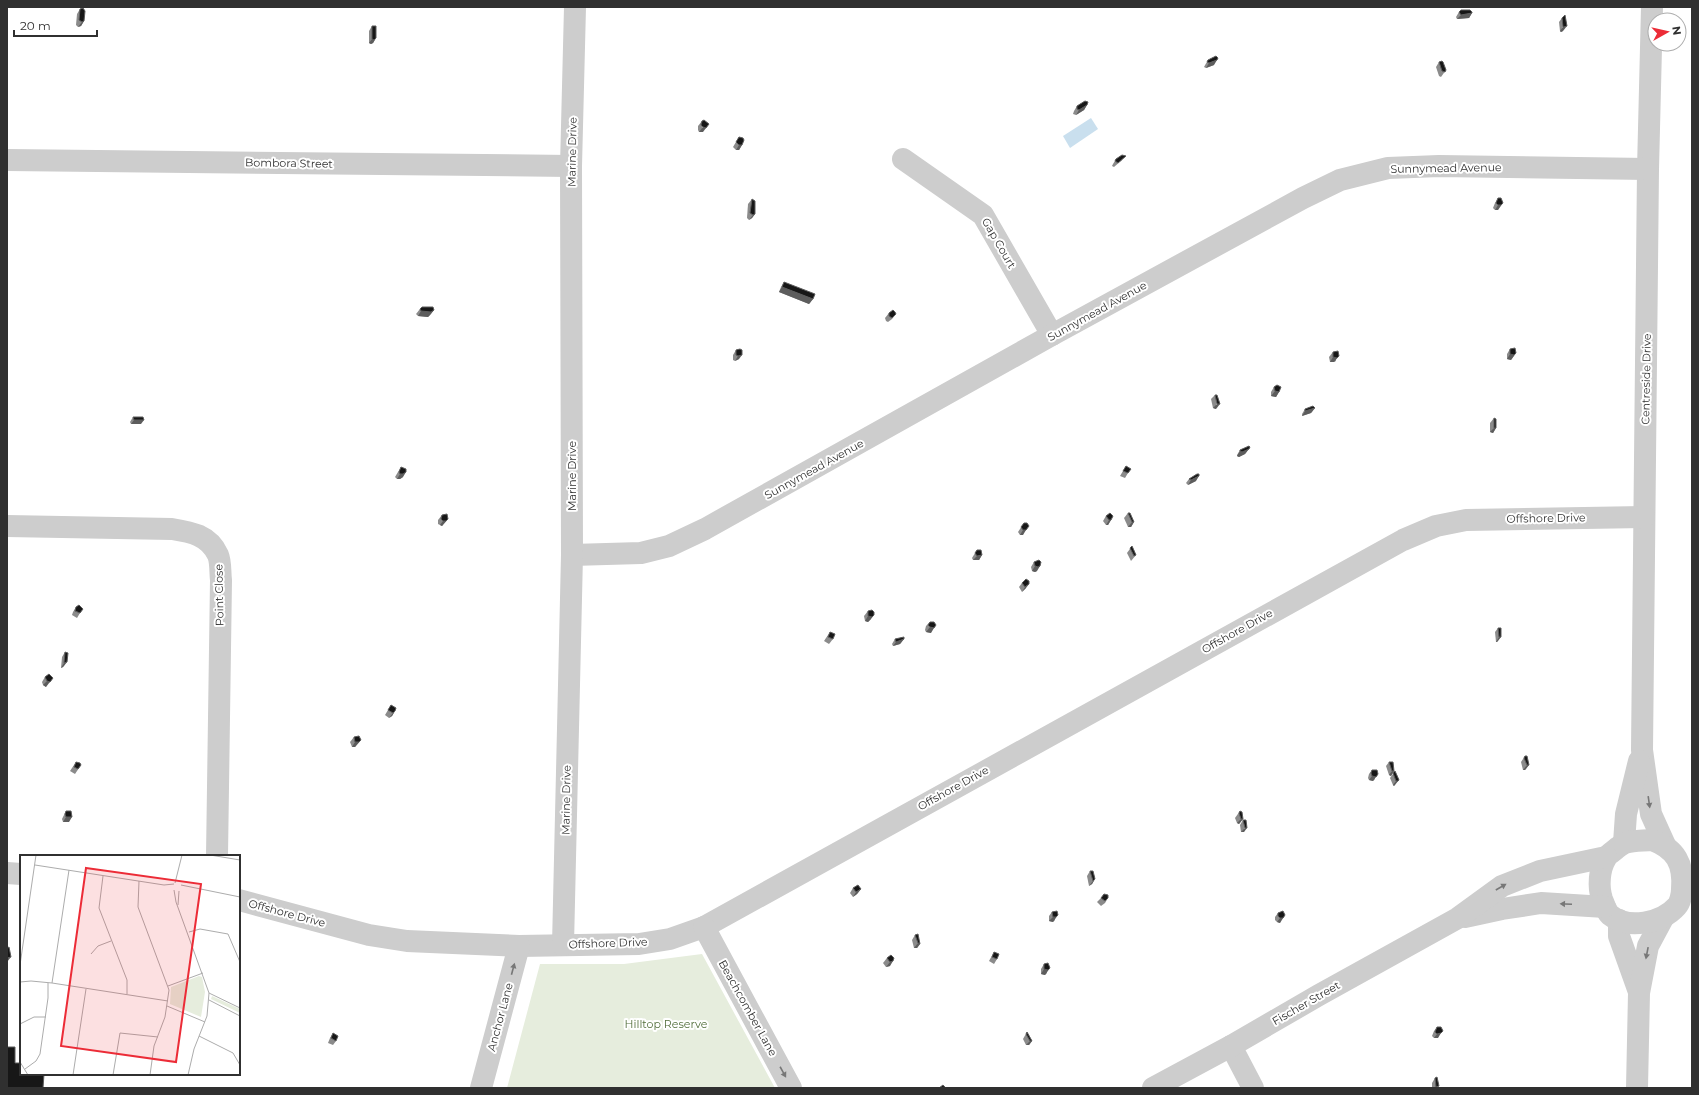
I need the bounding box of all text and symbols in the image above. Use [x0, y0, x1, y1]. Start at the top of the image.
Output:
scale bar [14, 12, 97, 38]
north arrow [1647, 12, 1687, 52]
text: 20 m [20, 18, 51, 33]
text: N [1669, 25, 1684, 36]
street label: Marine Drive [564, 117, 580, 187]
street label: Bombora Street [245, 155, 334, 171]
street label: Sunnymead Avenue [1390, 160, 1502, 176]
street label: Gap Court [979, 215, 1019, 271]
street label: Sunnymead Avenue [1045, 278, 1149, 344]
street label: Centreside Drive [1638, 333, 1654, 425]
street label: Sunnymead Avenue [762, 436, 866, 502]
street label: Marine Drive [565, 441, 579, 511]
street label: Offshore Drive [1506, 510, 1586, 526]
street label: Point Close [211, 564, 227, 626]
street label: Offshore Drive [1199, 606, 1275, 656]
street label: Offshore Drive [915, 763, 991, 813]
street label: Marine Drive [558, 765, 574, 835]
one-way arrow [1646, 796, 1652, 809]
inset map [20, 855, 240, 1075]
one-way arrow [1495, 884, 1507, 891]
street label: Offshore Drive [247, 896, 327, 930]
one-way arrow [1560, 900, 1572, 907]
street label: Offshore Drive [568, 935, 648, 951]
one-way arrow [1644, 947, 1650, 959]
street label: Beachcomber Lane [716, 957, 780, 1059]
one-way arrow [510, 963, 516, 975]
street label: Fischer Street [1270, 978, 1343, 1028]
street label: Anchor Lane [484, 981, 516, 1053]
park label: Hilltop Reserve [625, 1017, 708, 1031]
one-way arrow [779, 1066, 786, 1078]

